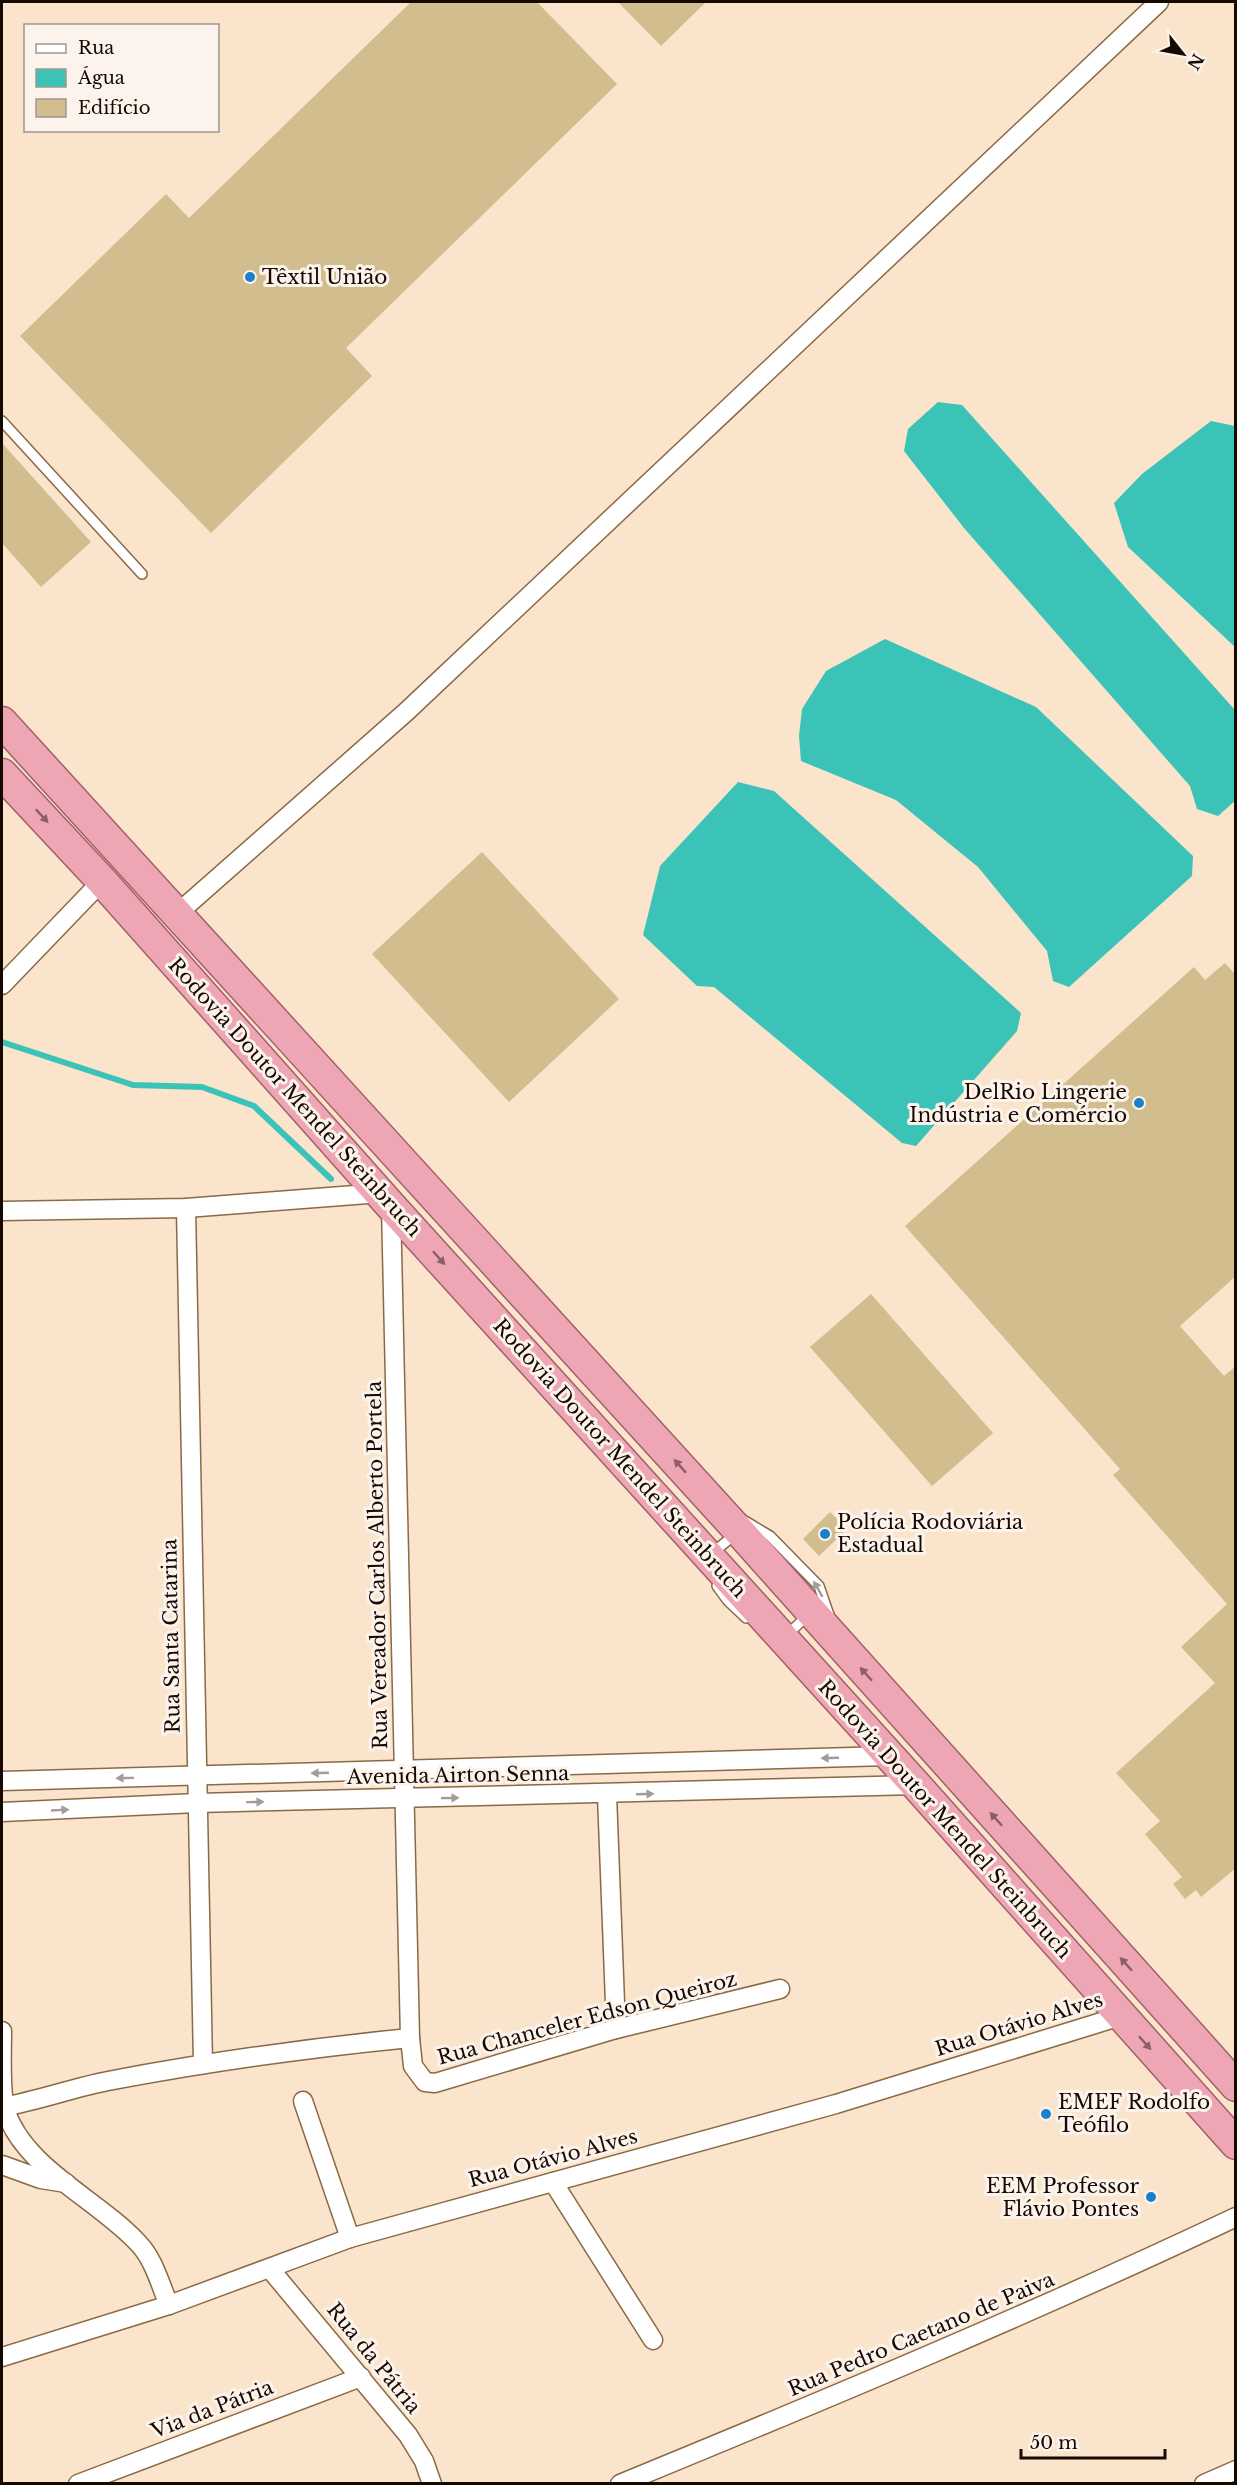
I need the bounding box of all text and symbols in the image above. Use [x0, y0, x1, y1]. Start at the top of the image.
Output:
legend [24, 24, 219, 132]
north arrow [1153, 24, 1213, 84]
text: Rua [78, 37, 114, 59]
text: N [1183, 50, 1208, 73]
text: Água [77, 66, 125, 89]
text: Edifício [78, 97, 151, 119]
place label: Têxtil União [262, 265, 387, 289]
marker: Têxtil União [243, 270, 257, 284]
one-way arrow [34, 809, 48, 823]
street label: Rodovia Doutor Mendel Steinbruch [163, 953, 427, 1241]
place label: DelRio Lingerie Indústria e Comércio [909, 1080, 1127, 1127]
marker: DelRio Lingerie Indústria e Comércio [1132, 1096, 1146, 1110]
one-way arrow [432, 1250, 445, 1265]
street label: Rodovia Doutor Mendel Steinbruch [488, 1314, 752, 1602]
street label: Rua Vereador Carlos Alberto Portela [362, 1380, 392, 1749]
one-way arrow [674, 1459, 687, 1474]
place label: Polícia Rodoviária Estadual [837, 1510, 1024, 1557]
marker: Polícia Rodoviária Estadual [818, 1527, 832, 1541]
street label: Rua Santa Catarina [157, 1538, 185, 1734]
one-way arrow [813, 1580, 823, 1597]
one-way arrow [860, 1667, 873, 1682]
street label: Rodovia Doutor Mendel Steinbruch [813, 1675, 1077, 1963]
one-way arrow [820, 1753, 839, 1762]
street label: Avenida Airton Senna [346, 1761, 570, 1789]
one-way arrow [311, 1768, 330, 1778]
one-way arrow [116, 1773, 135, 1783]
one-way arrow [635, 1789, 654, 1798]
one-way arrow [440, 1793, 459, 1802]
one-way arrow [245, 1797, 264, 1807]
one-way arrow [50, 1805, 69, 1814]
one-way arrow [989, 1812, 1003, 1827]
one-way arrow [1119, 1957, 1133, 1972]
street label: Rua Chanceler Edson Queiroz [435, 1966, 739, 2070]
street label: Rua Otávio Alves [932, 1987, 1106, 2061]
one-way arrow [1138, 2035, 1151, 2050]
place label: EMEF Rodolfo Teófilo [1058, 2090, 1210, 2137]
marker: EMEF Rodolfo Teófilo [1039, 2107, 1053, 2121]
street label: Rua Otávio Alves [466, 2124, 640, 2192]
place label: EEM Professor Flávio Pontes [986, 2174, 1139, 2221]
marker: EEM Professor Flávio Pontes [1144, 2190, 1158, 2204]
street label: Rua Pedro Caetano de Paiva [784, 2267, 1059, 2401]
street label: Rua da Pátria [322, 2298, 427, 2419]
street label: Via da Pátria [147, 2374, 277, 2444]
scale bar [1021, 2422, 1165, 2460]
text: 50 m [1030, 2432, 1078, 2454]

